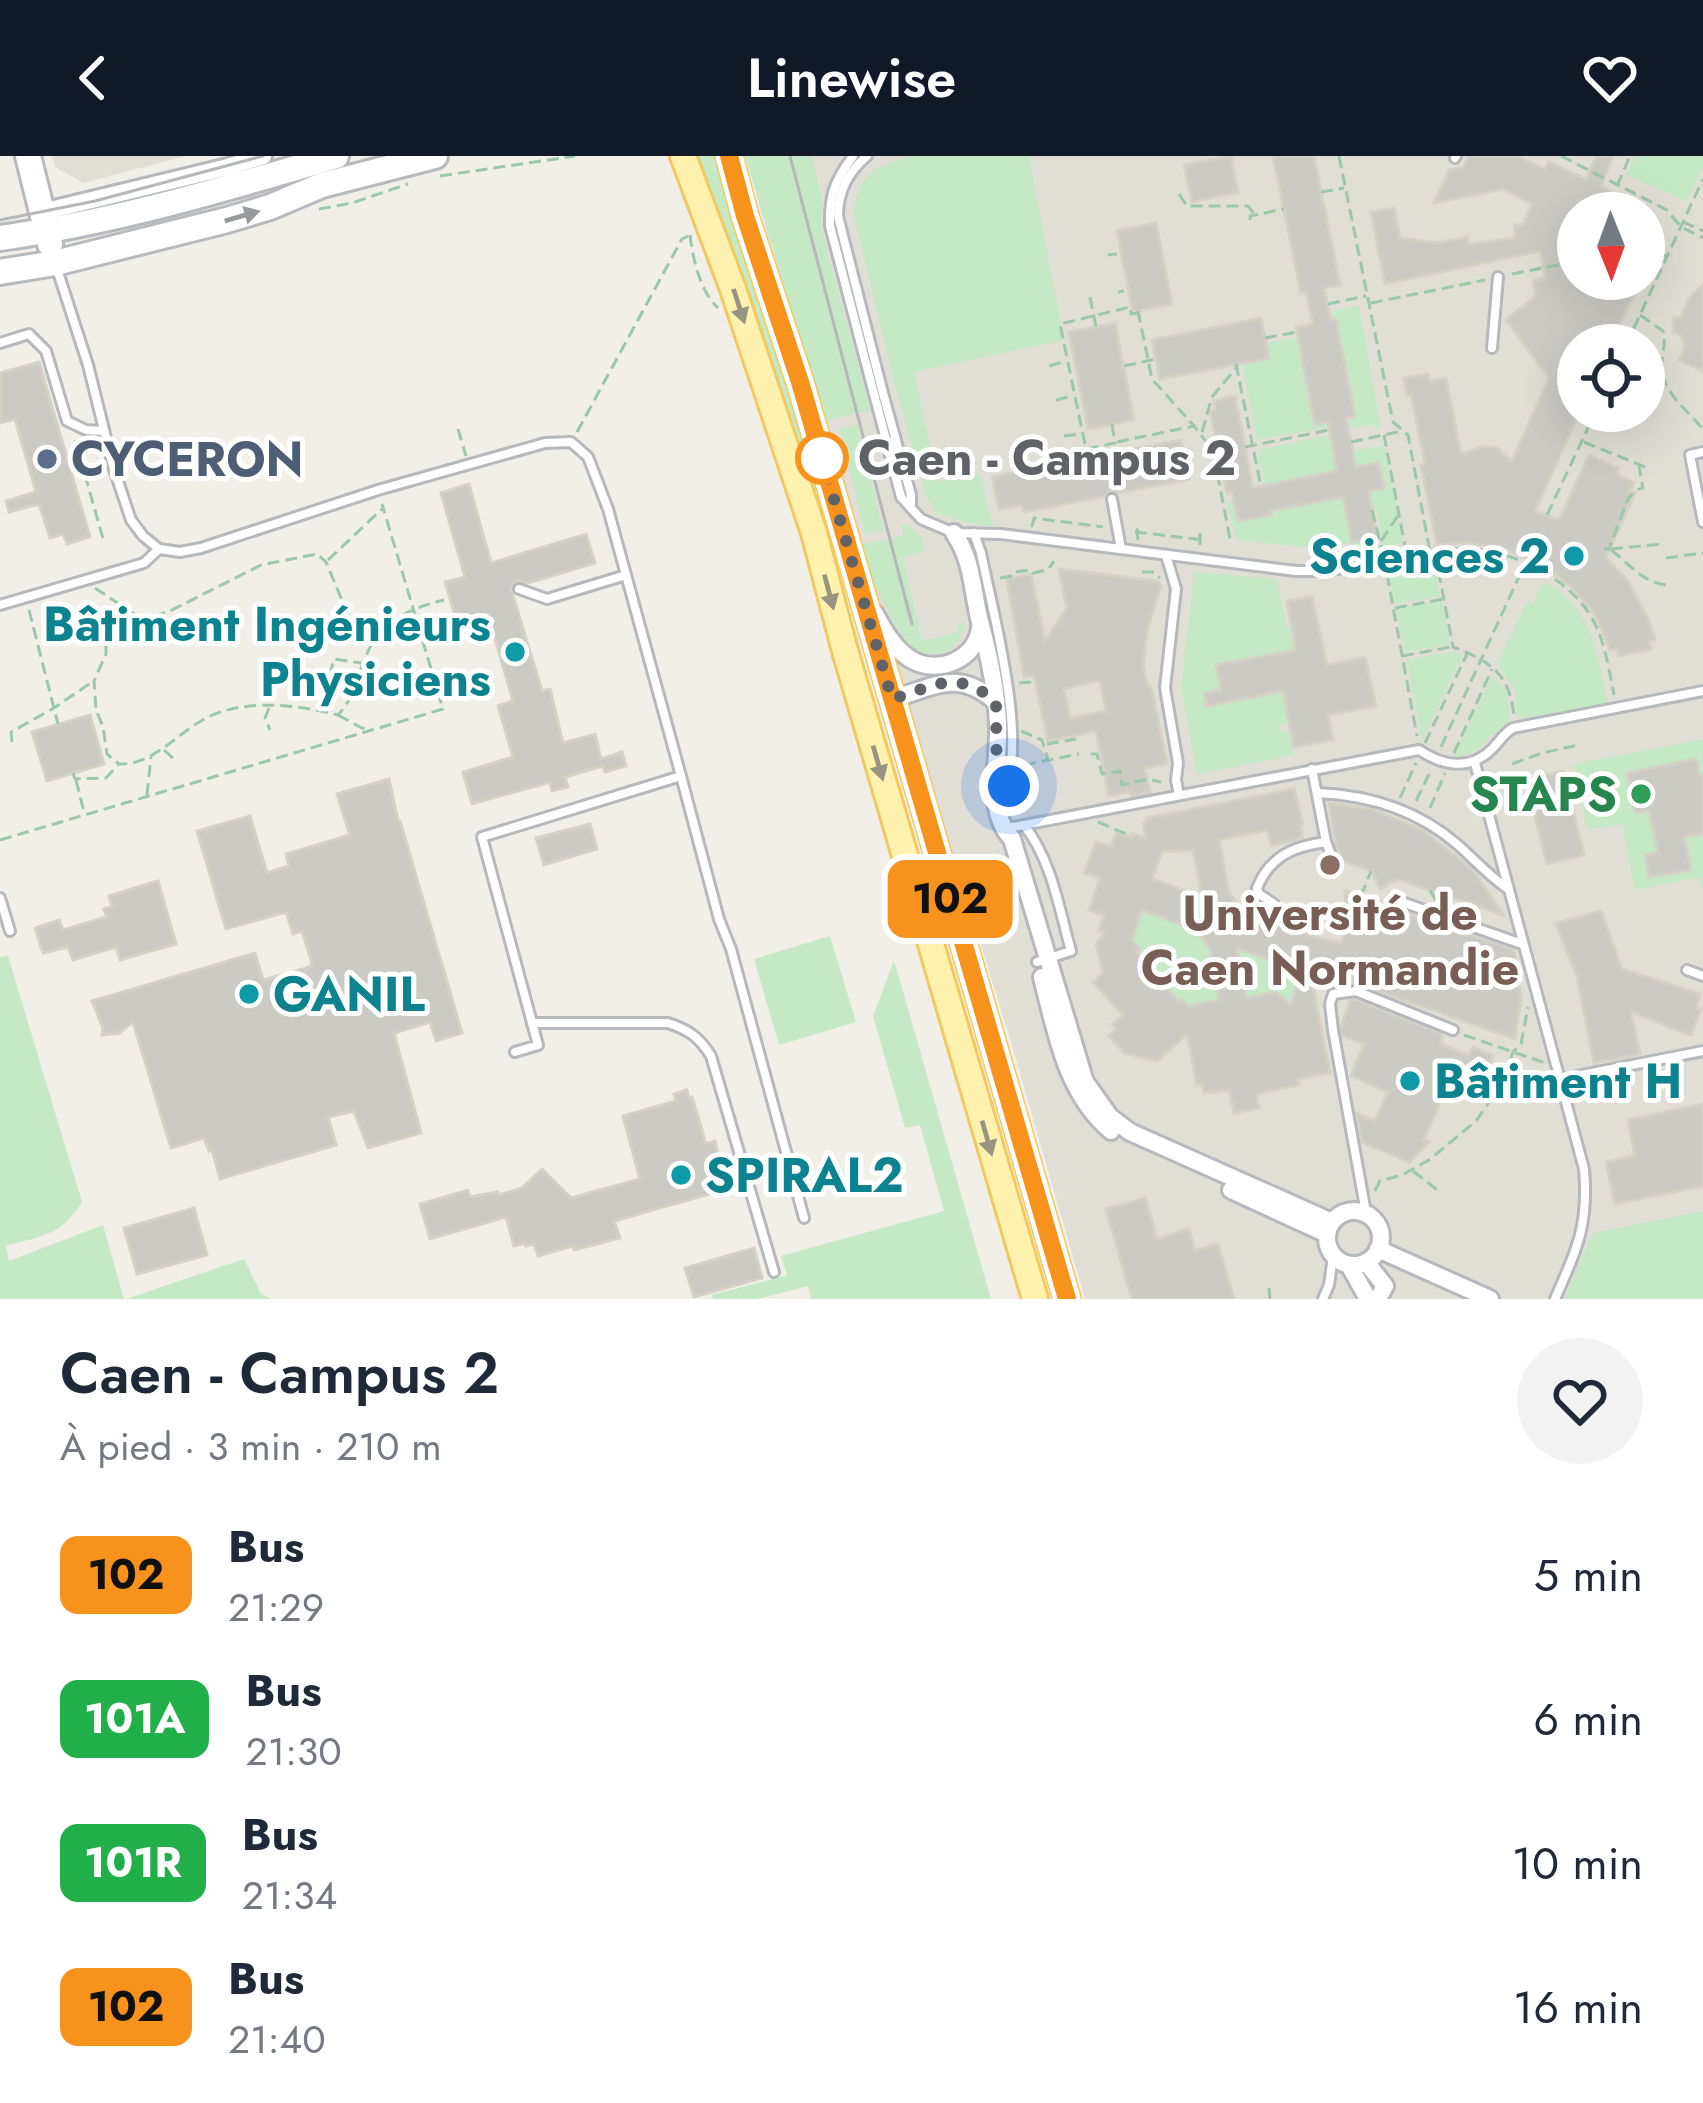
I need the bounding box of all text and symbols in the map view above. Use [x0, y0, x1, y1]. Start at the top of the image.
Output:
text: Linewise [747, 39, 956, 117]
icon: back [60, 45, 126, 111]
icon: heart [1577, 45, 1643, 111]
north arrow [1557, 192, 1665, 300]
map controls [1557, 192, 1665, 432]
one-way arrow [224, 205, 261, 224]
one-way arrow [730, 289, 749, 325]
button: locate [1557, 324, 1665, 432]
place label: Caen - Campus 2 [858, 424, 1236, 493]
place label: CYCERON [71, 425, 304, 494]
marker: Caen - Campus 2 [797, 433, 847, 483]
marker: CYCERON [34, 446, 60, 472]
place label: Sciences 2 [1309, 522, 1550, 591]
marker: Sciences 2 [1561, 543, 1587, 569]
one-way arrow [821, 574, 840, 611]
place label: Bâtiment Ingénieurs Physiciens [43, 590, 491, 714]
marker: Bâtiment Ingénieurs Physiciens [502, 639, 528, 665]
one-way arrow [870, 746, 888, 782]
your location [979, 756, 1039, 816]
place label: STAPS [1470, 760, 1617, 829]
marker: STAPS [1628, 781, 1654, 807]
marker: Université de Caen Normandie [1317, 852, 1343, 878]
line badge: 102 [881, 860, 1019, 938]
text: 102 [912, 868, 988, 929]
place label: Université de Caen Normandie [1141, 879, 1519, 1003]
place label: GANIL [273, 960, 425, 1029]
marker: GANIL [236, 981, 262, 1007]
place label: Bâtiment H [1434, 1047, 1682, 1116]
marker: Bâtiment H [1397, 1068, 1423, 1094]
one-way arrow [979, 1120, 997, 1157]
place label: SPIRAL2 [705, 1141, 903, 1210]
marker: SPIRAL2 [668, 1162, 694, 1188]
text: Caen - Campus 2 [60, 1332, 499, 1414]
button: heart [1517, 1338, 1643, 1464]
text: À pied · 3 min · 210 m [60, 1418, 442, 1475]
text: Bus [228, 1514, 304, 1579]
text: 5 min [1534, 1543, 1643, 1608]
text: 102 [88, 1544, 164, 1605]
text: 21:29 [228, 1579, 324, 1636]
text: Bus [245, 1658, 322, 1723]
text: 6 min [1533, 1687, 1643, 1752]
text: 101A [84, 1688, 185, 1749]
text: 21:30 [245, 1723, 342, 1780]
text: Bus [242, 1802, 318, 1867]
text: 10 min [1512, 1831, 1643, 1896]
text: 101R [84, 1832, 182, 1893]
text: 21:34 [242, 1867, 337, 1924]
text: Bus [228, 1946, 304, 2011]
text: 16 min [1513, 1975, 1643, 2040]
text: 102 [88, 1976, 164, 2037]
text: 21:40 [228, 2011, 326, 2068]

